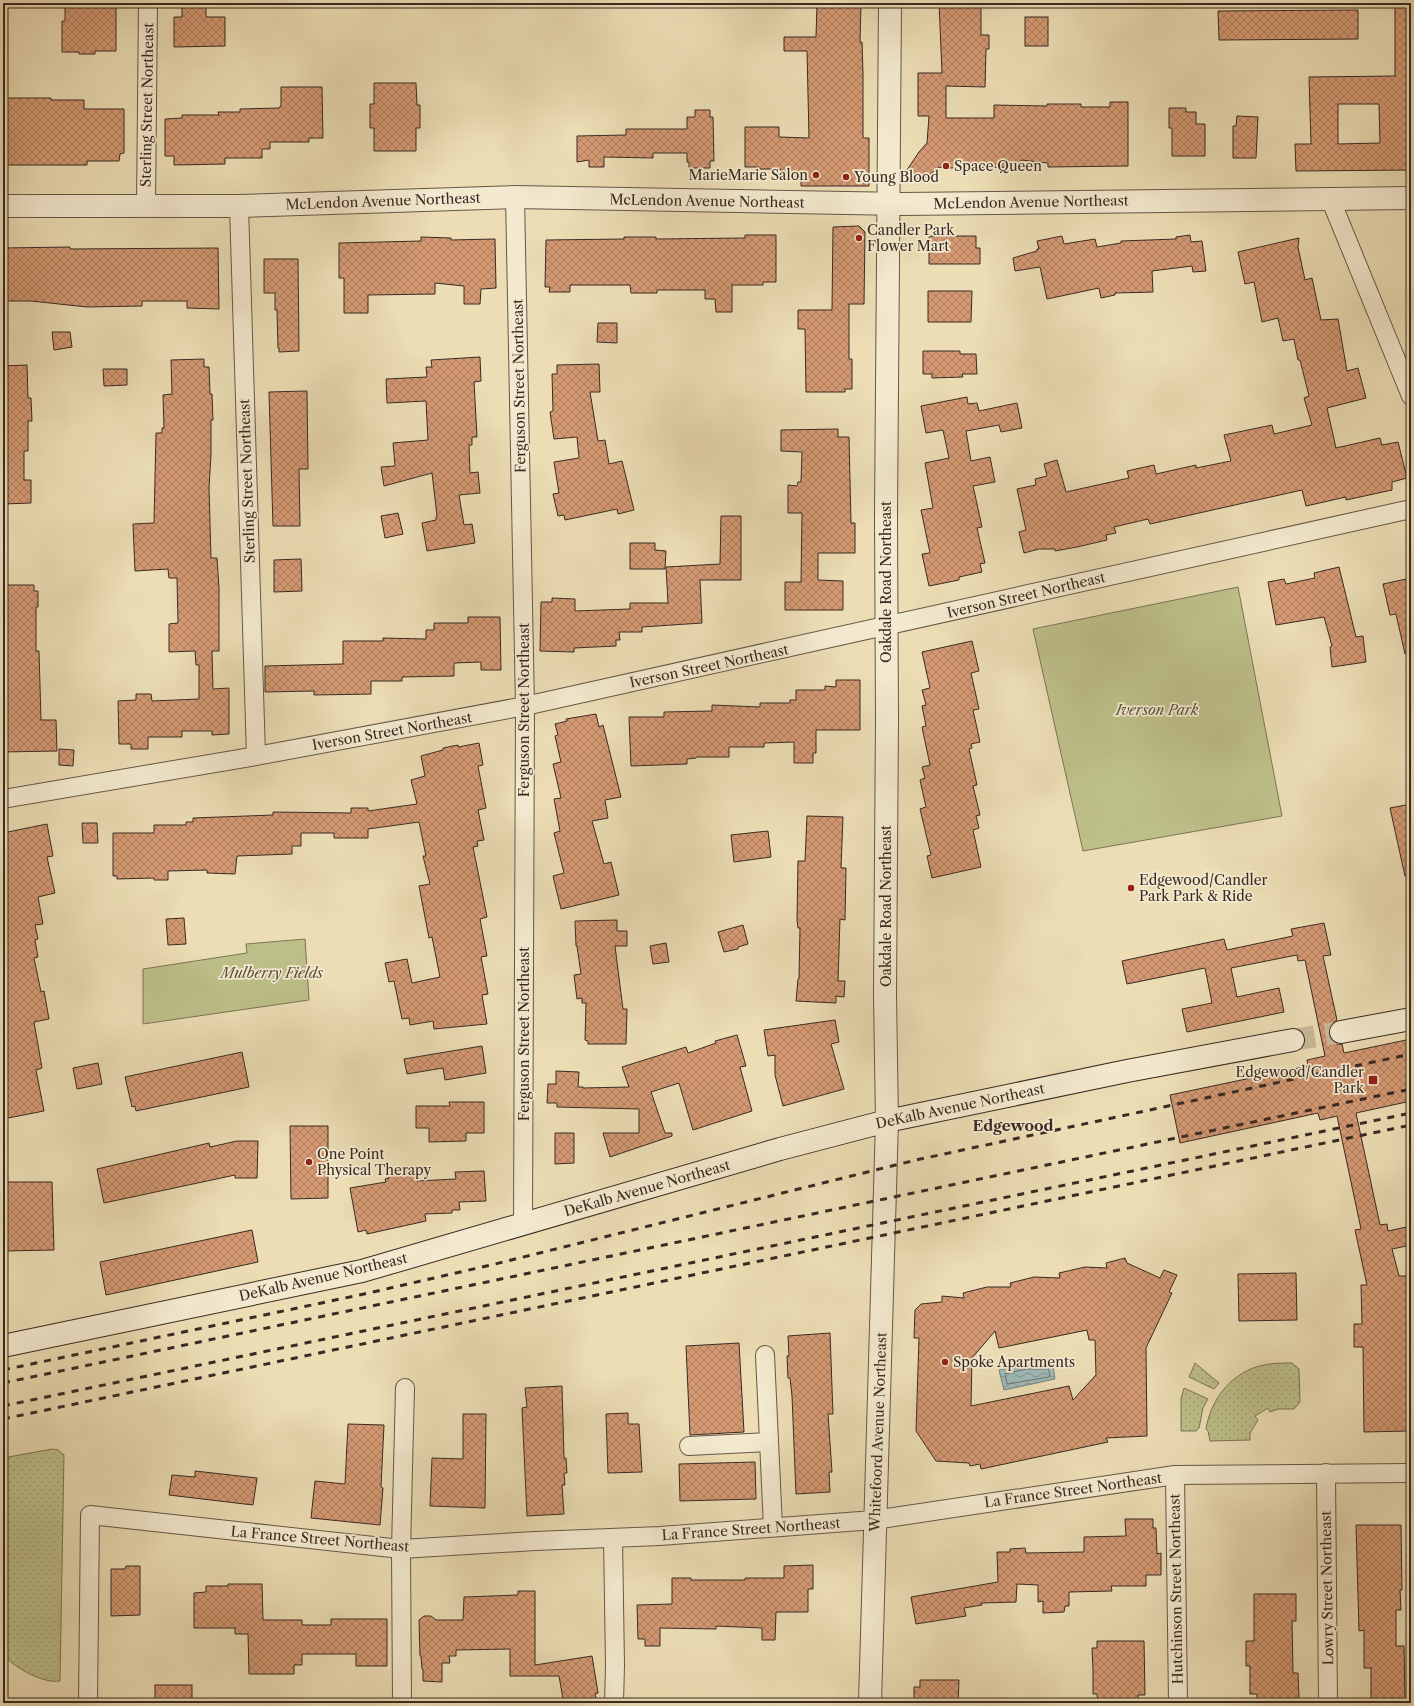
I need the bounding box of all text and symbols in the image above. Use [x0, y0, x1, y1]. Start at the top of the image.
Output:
street label: Sterling Street Northeast [137, 23, 157, 187]
place label: Space Queen [954, 157, 1042, 175]
marker: Space Queen [941, 161, 951, 171]
place label: MarieMarie Salon [688, 166, 808, 184]
place label: Young Blood [853, 168, 939, 186]
marker: MarieMarie Salon [811, 170, 821, 180]
marker: Young Blood [841, 172, 851, 182]
street label: McLendon Avenue Northeast [285, 189, 481, 213]
street label: McLendon Avenue Northeast [609, 190, 805, 212]
street label: McLendon Avenue Northeast [933, 191, 1129, 213]
place label: Candler Park Flower Mart [867, 221, 955, 255]
marker: Candler Park Flower Mart [854, 233, 864, 243]
street label: Ferguson Street Northeast [508, 299, 530, 473]
street label: Sterling Street Northeast [235, 399, 259, 563]
street label: Oakdale Road Northeast [877, 501, 895, 663]
street label: Iverson Street Northeast [945, 568, 1107, 622]
street label: Ferguson Street Northeast [515, 623, 533, 797]
street label: Iverson Street Northeast [628, 640, 790, 692]
park label: Iverson Park [1115, 701, 1199, 719]
street label: Iverson Street Northeast [311, 708, 473, 754]
street label: Oakdale Road Northeast [877, 825, 895, 987]
place label: Edgewood/Candler Park Park & Ride [1139, 871, 1268, 905]
marker: Edgewood/Candler Park Park & Ride [1126, 883, 1136, 893]
street label: Ferguson Street Northeast [515, 947, 533, 1121]
park label: Mulberry Fields [219, 964, 324, 982]
place label: Edgewood/Candler Park [1236, 1063, 1365, 1097]
marker: Edgewood/Candler Park [1367, 1074, 1379, 1086]
street label: DeKalb Avenue Northeast [874, 1079, 1046, 1133]
district label: Edgewood [972, 1116, 1054, 1135]
place label: One Point Physical Therapy [317, 1145, 431, 1179]
street label: DeKalb Avenue Northeast [562, 1156, 732, 1220]
marker: One Point Physical Therapy [304, 1157, 314, 1167]
street label: DeKalb Avenue Northeast [237, 1249, 409, 1305]
street label: Whitefoord Avenue Northeast [865, 1332, 890, 1533]
place label: Spoke Apartments [953, 1353, 1075, 1371]
marker: Spoke Apartments [940, 1357, 950, 1367]
street label: La France Street Northeast [983, 1469, 1163, 1511]
street label: Hutchinson Street Northeast [1165, 1493, 1187, 1684]
street label: Lowry Street Northeast [1317, 1510, 1337, 1666]
street label: La France Street Northeast [661, 1514, 841, 1544]
street label: La France Street Northeast [230, 1522, 410, 1556]

